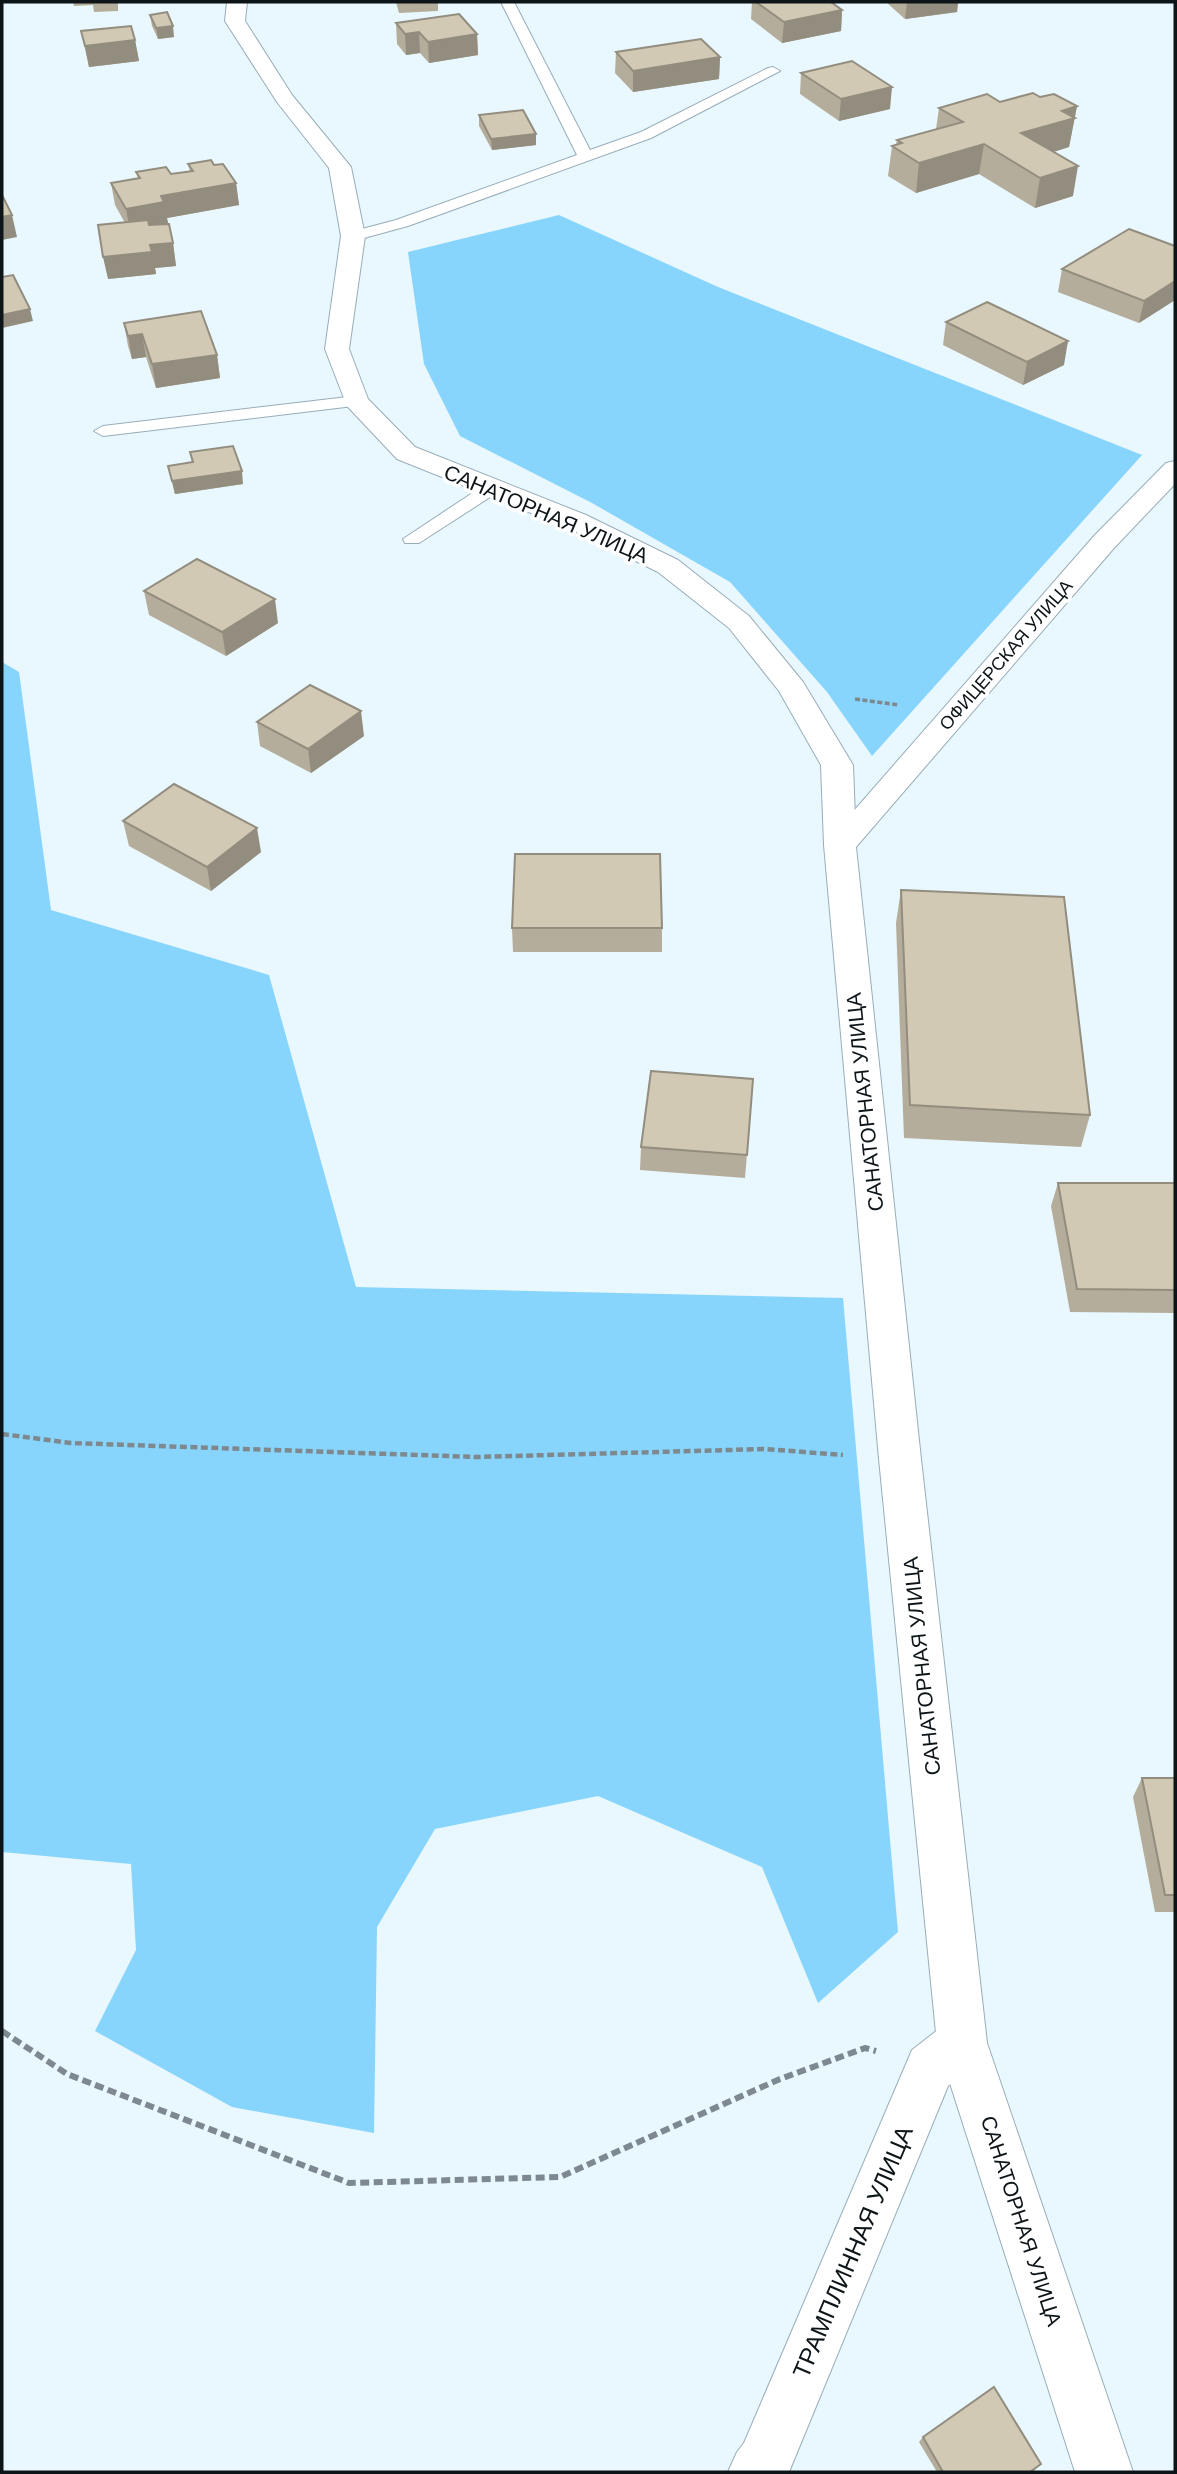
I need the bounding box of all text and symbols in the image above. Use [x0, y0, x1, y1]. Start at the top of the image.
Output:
street label: САНАТОРНАЯ УЛИЦА [441, 460, 652, 567]
street label: ОФИЦЕРСКАЯ УЛИЦА [935, 576, 1077, 734]
street label: САНАТОРНАЯ УЛИЦА [842, 992, 887, 1213]
street label: САНАТОРНАЯ УЛИЦА [899, 1556, 944, 1777]
street label: САНАТОРНАЯ УЛИЦА [977, 2113, 1066, 2329]
street label: ТРАМПЛИННАЯ УЛИЦА [787, 2122, 918, 2382]

